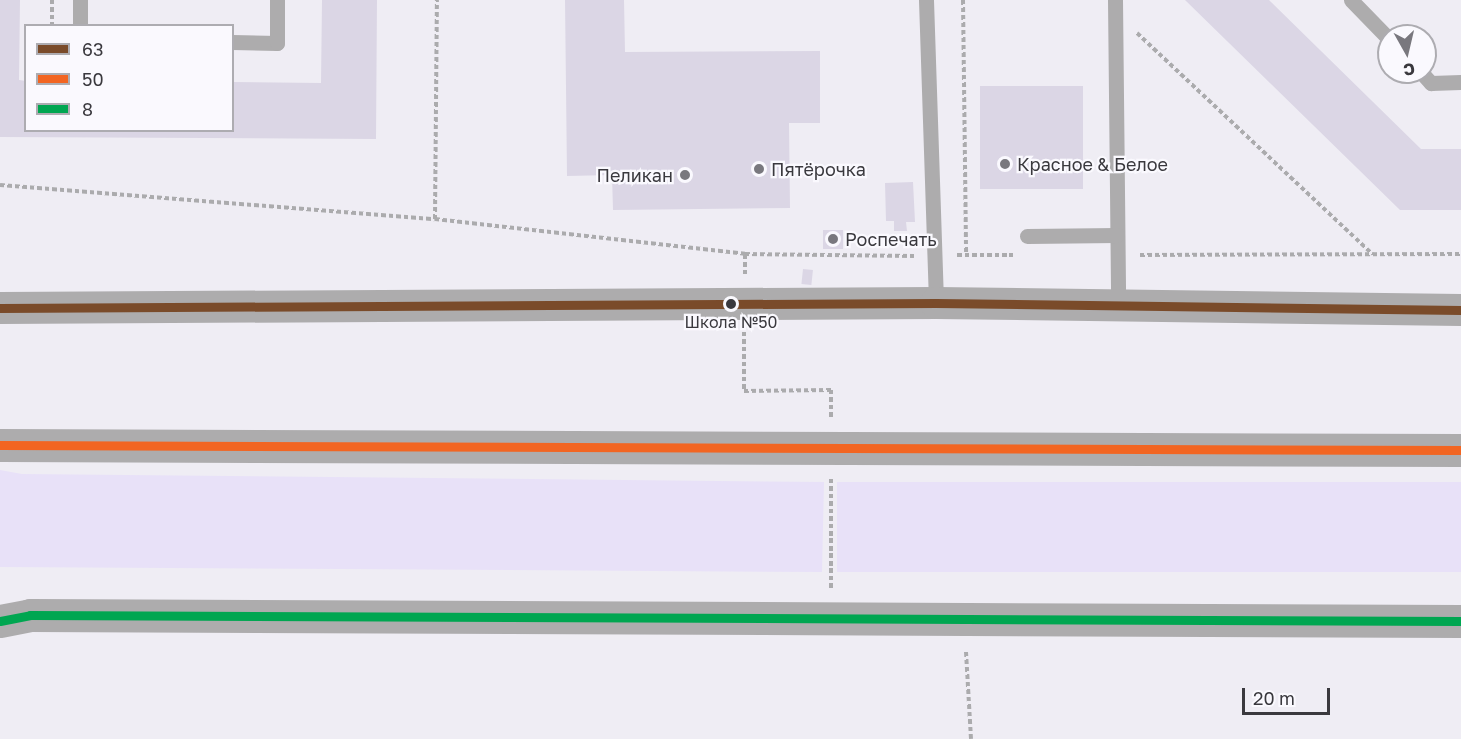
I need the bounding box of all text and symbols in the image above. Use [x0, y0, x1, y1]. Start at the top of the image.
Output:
legend [24, 24, 234, 132]
north arrow [1377, 24, 1437, 84]
text: 63 [82, 38, 103, 60]
text: С [1402, 59, 1416, 81]
text: 50 [82, 68, 104, 90]
text: 8 [82, 98, 93, 120]
place label: Красное & Белое [1017, 153, 1168, 175]
marker: Красное & Белое [998, 157, 1012, 171]
place label: Пятёрочка [771, 158, 866, 180]
marker: Пятёрочка [752, 162, 766, 176]
place label: Пеликан [596, 164, 673, 186]
marker: Пеликан [678, 168, 692, 182]
place label: Роспечать [845, 228, 937, 250]
marker: Роспечать [826, 232, 840, 246]
marker: Школа №50 [725, 298, 737, 310]
place label: Школа №50 [685, 312, 777, 332]
scale bar [1245, 676, 1334, 714]
text: 20 m [1253, 687, 1295, 709]

